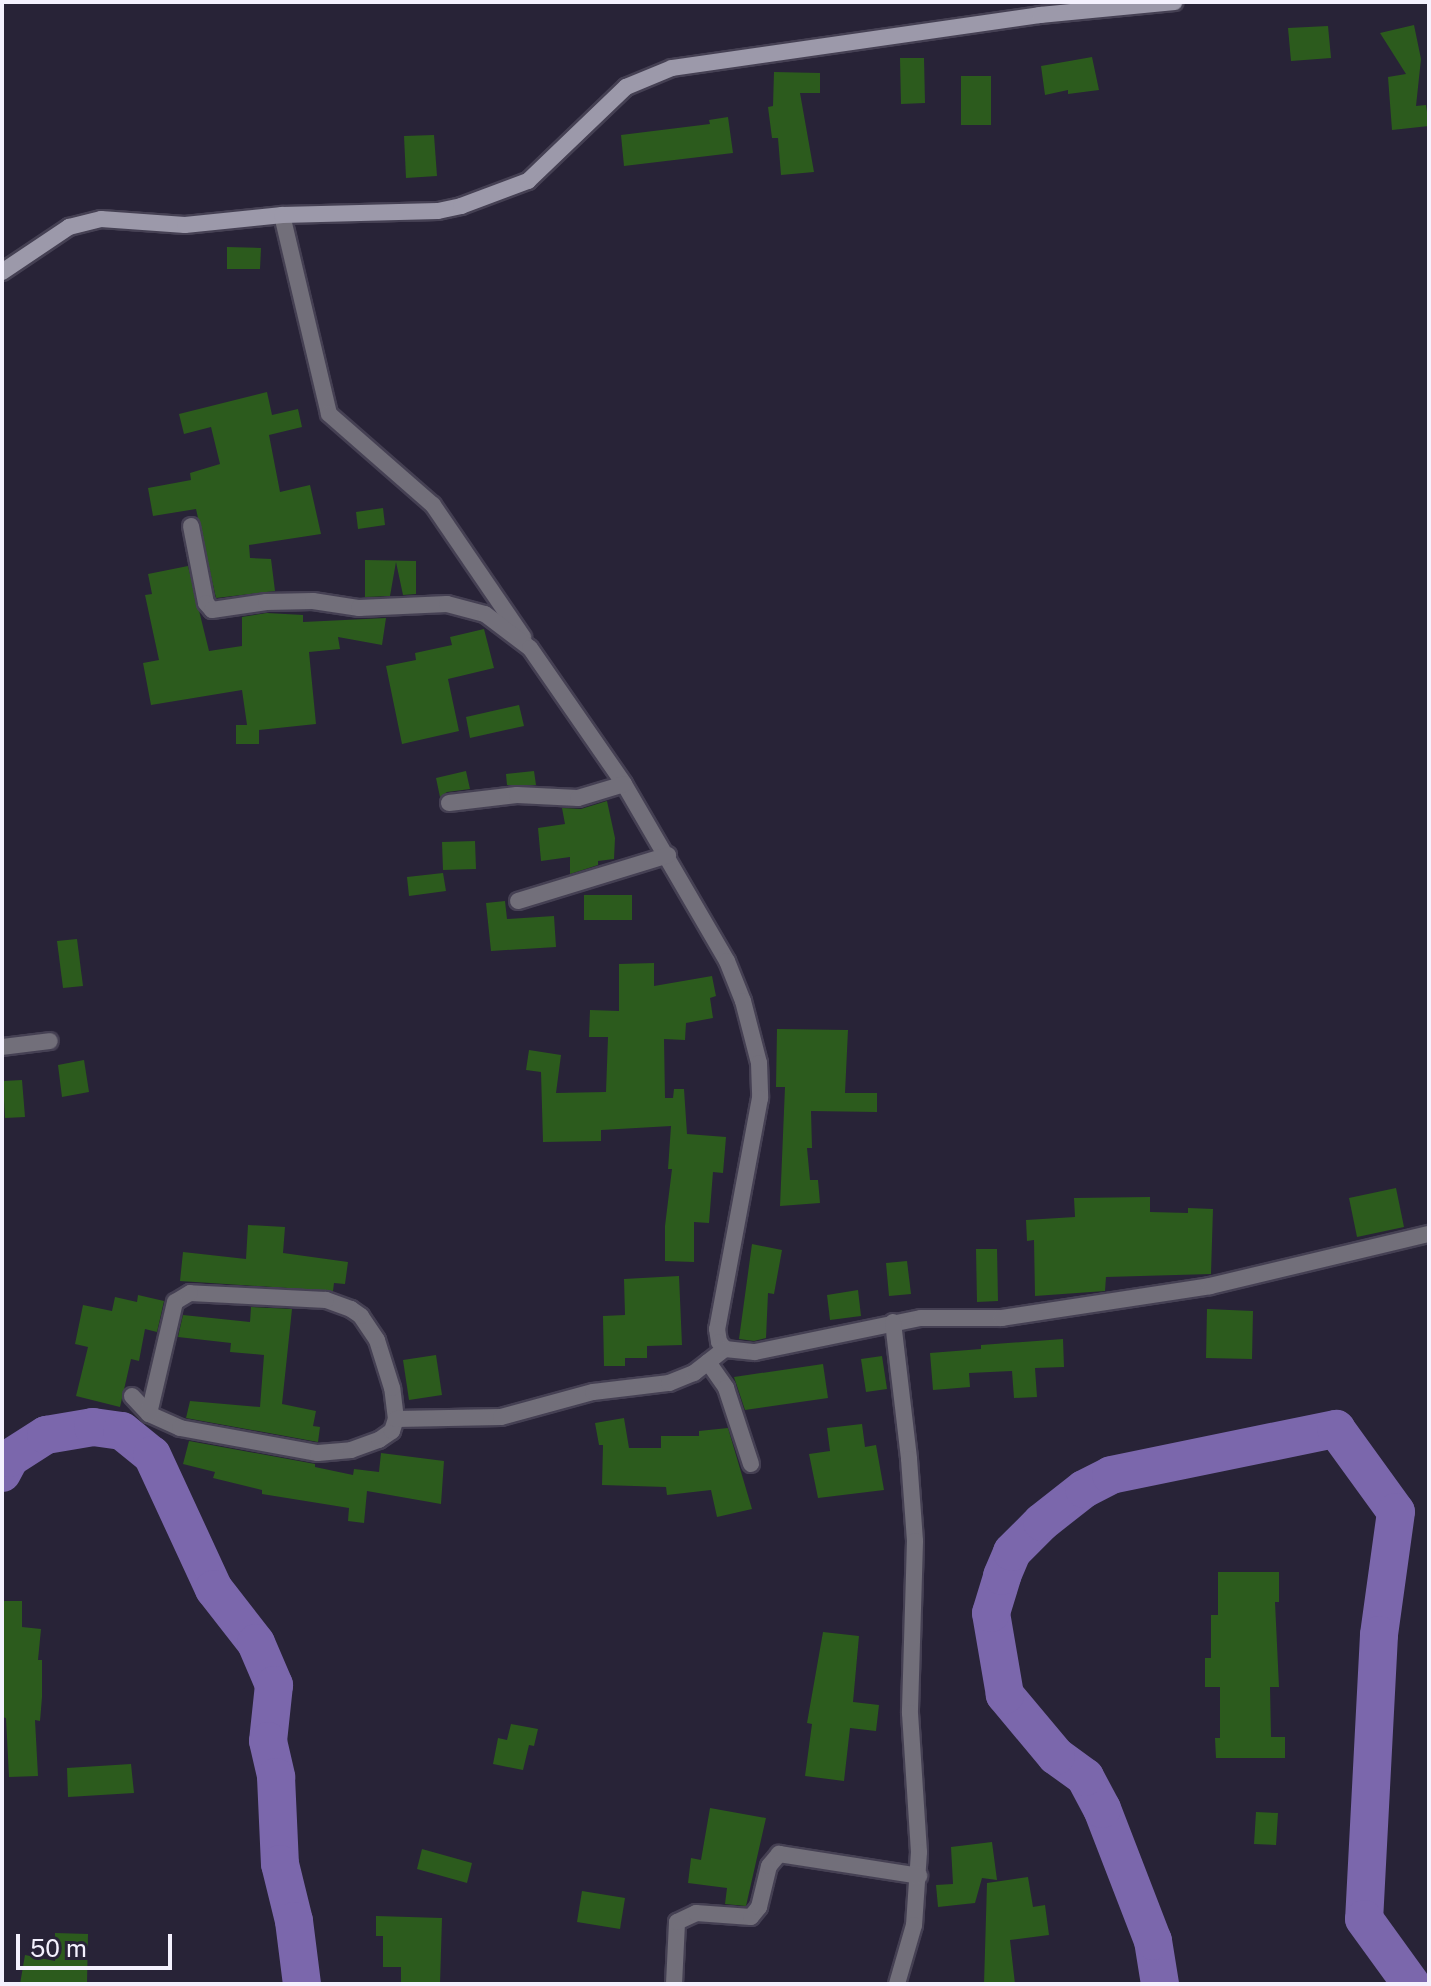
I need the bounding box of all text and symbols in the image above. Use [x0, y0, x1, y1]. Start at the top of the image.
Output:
scale bar [20, 1918, 176, 1968]
text: 50 m [30, 1934, 87, 1962]

